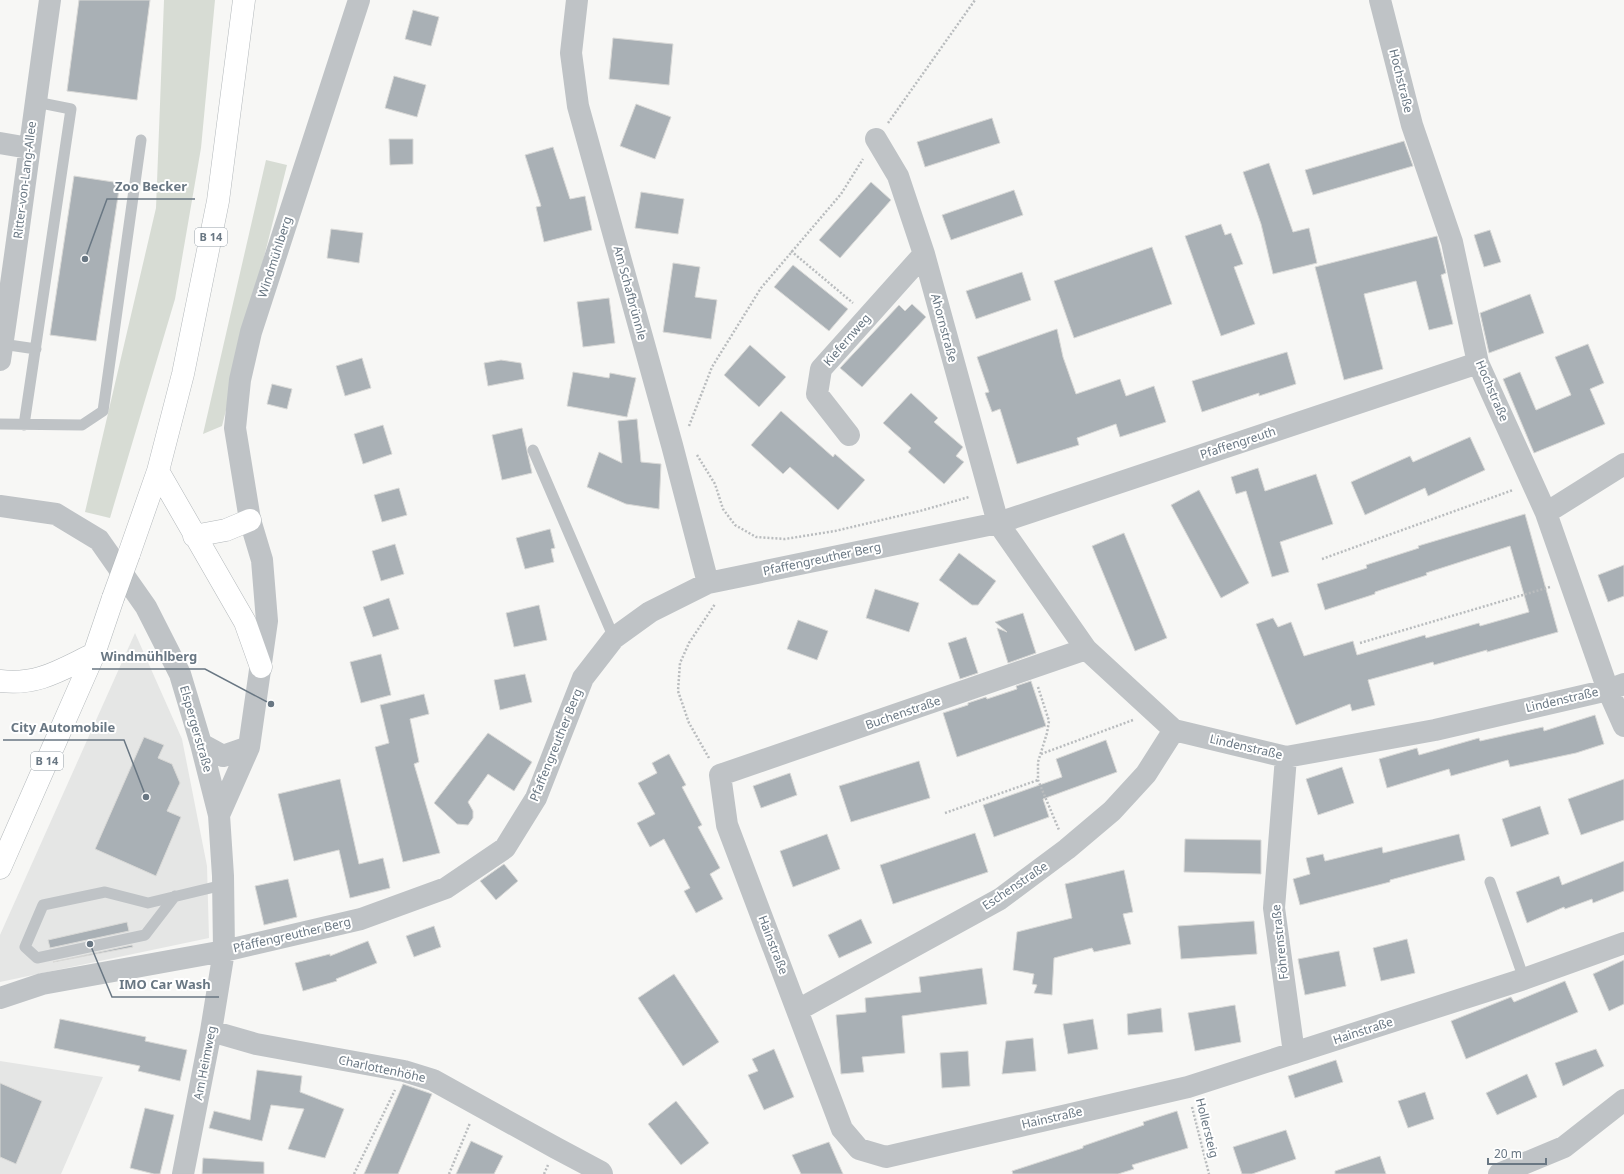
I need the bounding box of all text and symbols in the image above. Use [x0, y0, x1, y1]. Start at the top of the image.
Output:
street label: Hochstraße [1385, 47, 1418, 115]
street label: Ritter-von-Lang-Allee [9, 120, 40, 240]
callout: Zoo Becker [107, 174, 195, 199]
text: Zoo Becker [115, 177, 187, 195]
street label: Windmühlberg [253, 214, 296, 300]
road number: B 14 [195, 228, 227, 246]
street label: Am Schafbrünnle [610, 244, 651, 342]
street label: Ahornstraße [927, 292, 962, 364]
street label: Kiefernweg [819, 310, 874, 369]
street label: Hochstraße [1472, 357, 1513, 424]
street label: Pfaffengreuth [1198, 422, 1278, 463]
street label: Pfaffengreuther Berg [761, 538, 882, 579]
callout: Windmühlberg [92, 644, 205, 669]
text: Windmühlberg [101, 647, 197, 665]
street label: Lindenstraße [1524, 683, 1600, 716]
street label: Elspergerstraße [176, 684, 217, 774]
street label: Pfaffengreuther Berg [525, 686, 586, 804]
street label: Buchenstraße [863, 692, 943, 733]
callout: City Automobile [3, 715, 124, 740]
text: City Automobile [11, 718, 115, 736]
street label: Lindenstraße [1208, 730, 1284, 763]
road number: B 14 [31, 752, 63, 770]
street label: Eschenstraße [979, 857, 1051, 914]
street label: Föhrenstraße [1267, 903, 1292, 981]
street label: Pfaffengreuther Berg [231, 913, 352, 956]
street label: Hainstraße [754, 913, 793, 977]
callout: IMO Car Wash [112, 972, 219, 997]
text: IMO Car Wash [119, 975, 211, 993]
street label: Hainstraße [1331, 1013, 1395, 1048]
street label: Am Heimweg [189, 1024, 220, 1102]
street label: Charlottenhöhe [337, 1051, 427, 1086]
street label: Hollersteig [1192, 1096, 1223, 1160]
street label: Hainstraße [1020, 1102, 1084, 1133]
scale bar [1488, 1140, 1546, 1166]
text: 20 m [1494, 1145, 1522, 1162]

